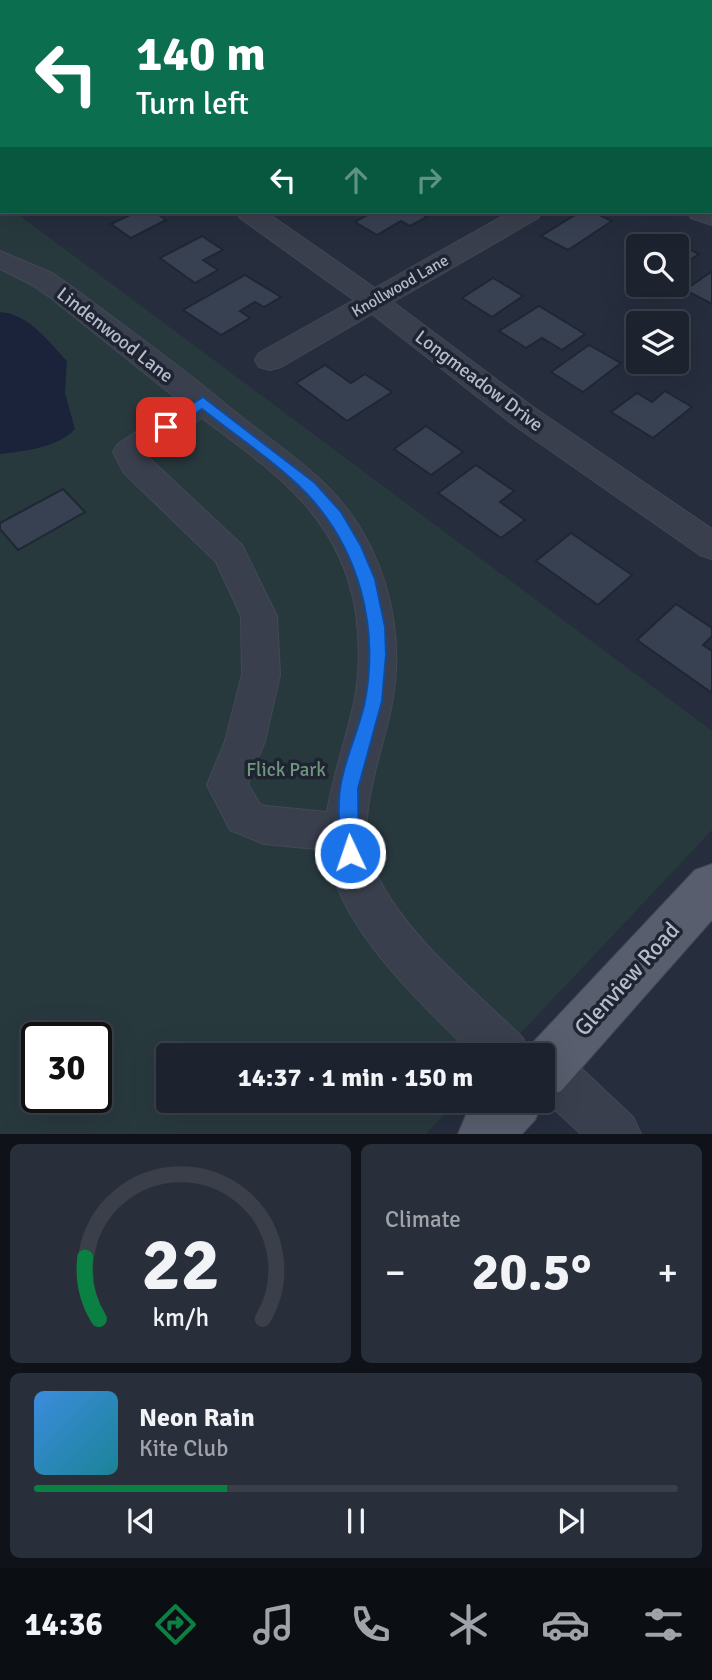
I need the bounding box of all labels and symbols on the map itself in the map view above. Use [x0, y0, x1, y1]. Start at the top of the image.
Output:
street label: Knollwood Lane [348, 250, 452, 322]
street label: Lindenwood Lane [52, 282, 178, 388]
street label: Longmeadow Drive [410, 325, 548, 437]
pin [136, 397, 196, 457]
park label: Flick Park [246, 758, 326, 782]
position arrow [313, 816, 387, 890]
street label: Glenview Road [568, 916, 686, 1042]
speed limit sign: 30 [21, 1022, 112, 1113]

